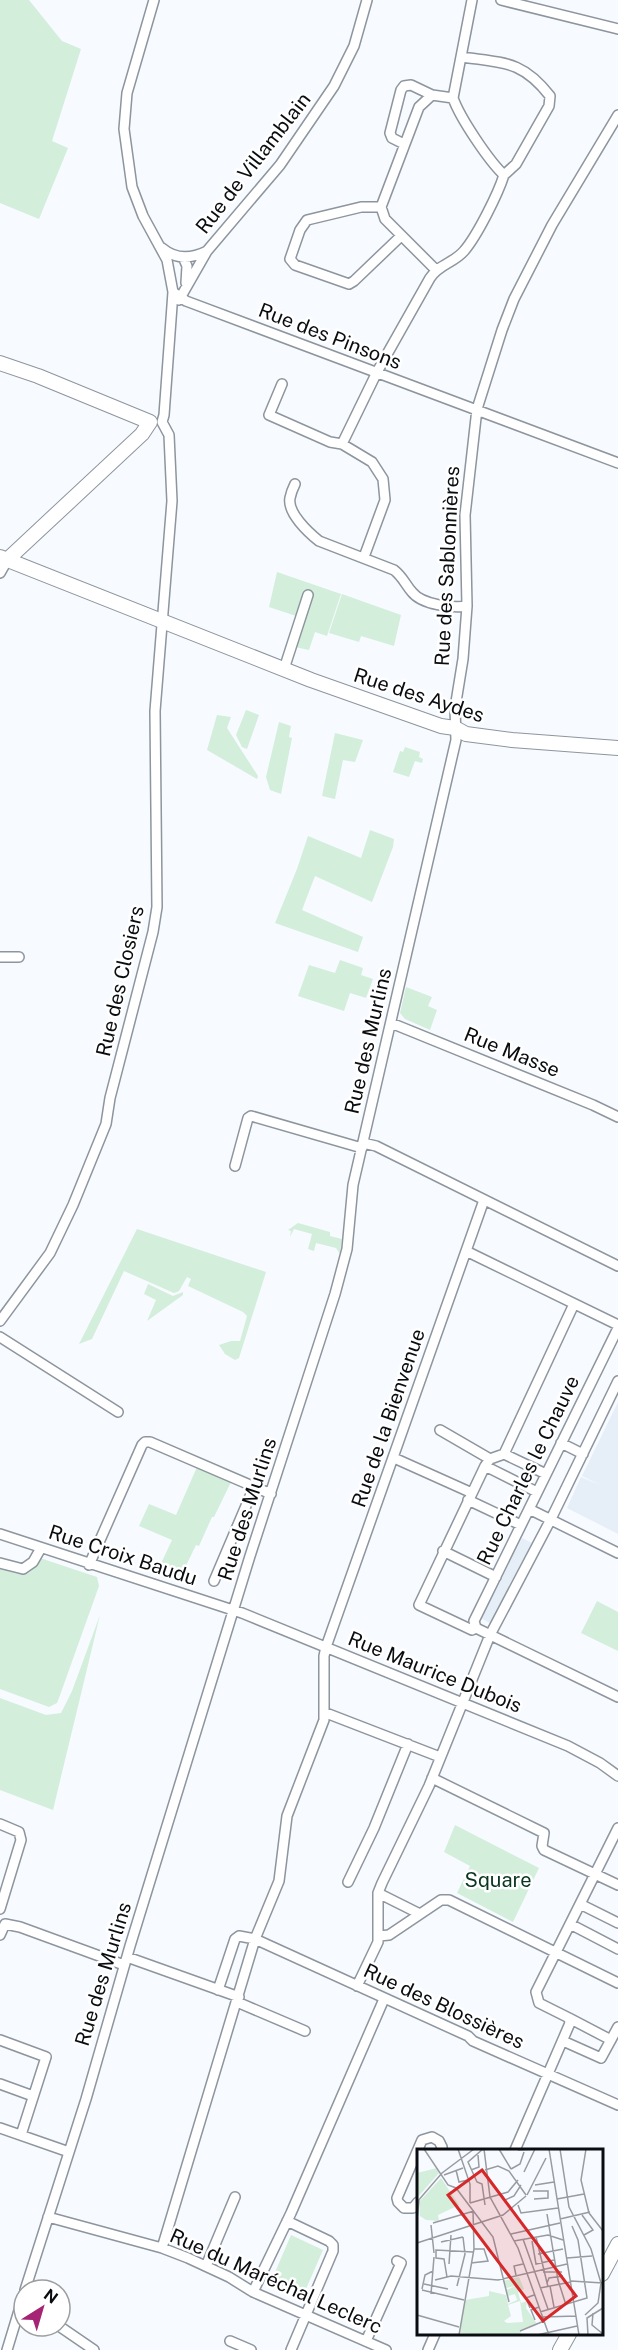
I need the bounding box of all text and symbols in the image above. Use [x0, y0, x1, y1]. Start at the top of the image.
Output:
street label: Rue de Villamblain [190, 88, 316, 238]
street label: Rue des Pinsons [255, 298, 405, 374]
street label: Rue des Sablonnières [430, 465, 464, 667]
street label: Rue des Aydes [351, 663, 487, 727]
street label: Rue des Closiers [91, 903, 149, 1059]
street label: Rue des Murlins [340, 966, 396, 1116]
street label: Rue Masse [461, 1022, 563, 1082]
street label: Rue de la Bienvenue [346, 1326, 430, 1510]
street label: Rue Charles le Chauve [472, 1371, 584, 1569]
street label: Rue des Murlins [213, 1435, 281, 1583]
street label: Rue Croix Baudu [46, 1520, 200, 1590]
street label: Rue Maurice Dubois [345, 1626, 525, 1718]
park label: Square [465, 1868, 531, 1892]
street label: Rue des Murlins [70, 1899, 136, 2049]
street label: Rue des Blossières [360, 1958, 528, 2054]
inset map [417, 2149, 603, 2335]
street label: Rue du Maréchal Leclerc [166, 2223, 386, 2339]
north arrow [12, 2278, 72, 2338]
text: N [40, 2285, 61, 2308]

